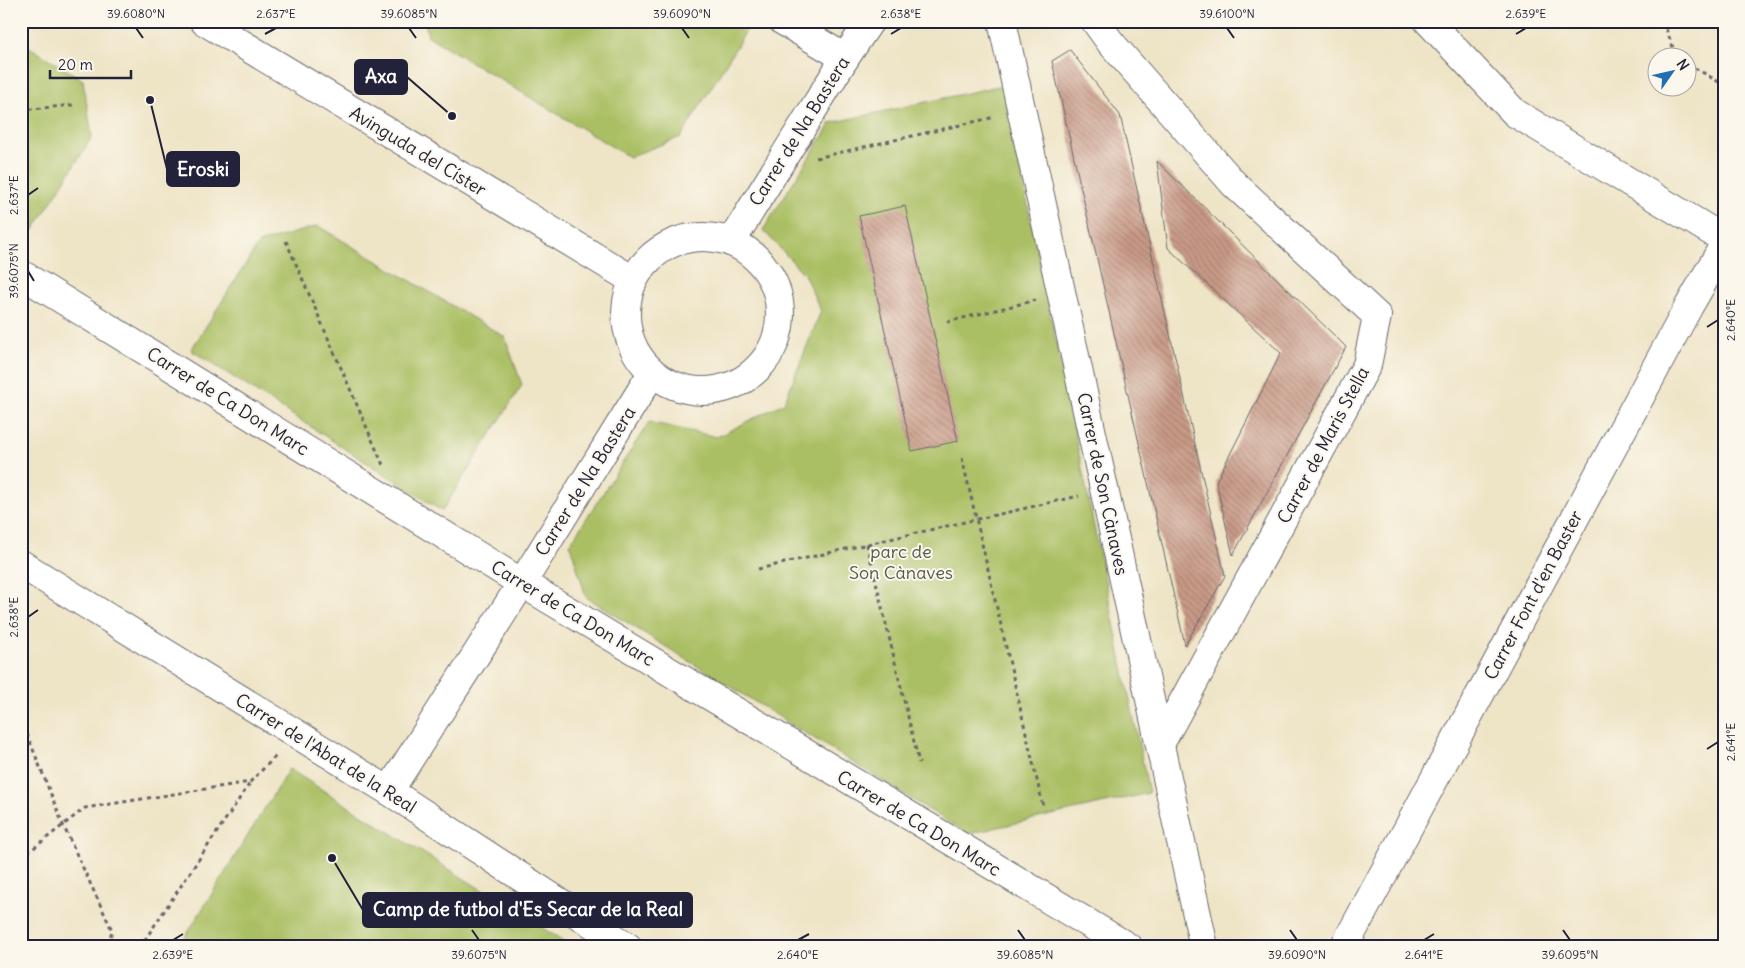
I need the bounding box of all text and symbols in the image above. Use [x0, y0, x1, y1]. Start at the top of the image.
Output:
text: 39.6080°N [107, 6, 165, 21]
text: 2.637°E [256, 6, 296, 21]
text: 39.6085°N [381, 6, 437, 21]
text: 39.6090°N [653, 6, 711, 21]
text: 2.638°E [881, 6, 921, 21]
text: 39.6100°N [1199, 6, 1255, 21]
text: 2.639°E [1506, 6, 1546, 21]
scale bar [50, 48, 131, 80]
north arrow [1648, 48, 1698, 98]
street label: Carrer de Na Bastera [744, 52, 854, 210]
text: 20 m [58, 55, 93, 74]
text: N [1673, 56, 1693, 74]
callout: Axa [355, 60, 407, 94]
text: Axa [365, 64, 397, 88]
street label: Avinguda del Císter [345, 101, 491, 201]
callout: Eroski [167, 152, 239, 186]
text: Eroski [177, 157, 229, 181]
text: 2.637°E [6, 175, 21, 215]
text: 39.6075°N [6, 243, 21, 299]
text: 2.640°E [1723, 299, 1738, 341]
street label: Carrer de Ca Don Marc [143, 342, 313, 460]
street label: Carrer de Maris Stella [1272, 363, 1374, 527]
street label: Carrer de Son Cànaves [1072, 391, 1134, 577]
street label: Carrer de Na Bastera [530, 402, 640, 560]
street label: Carrer Font d'en Baster [1479, 506, 1588, 684]
park label: parc de Son Cànaves [849, 540, 953, 584]
street label: Carrer de Ca Don Marc [487, 555, 659, 671]
text: 2.638°E [6, 597, 21, 637]
street label: Carrer de l'Abat de la Real [231, 688, 421, 818]
text: 2.641°E [1723, 723, 1738, 761]
street label: Carrer de Ca Don Marc [833, 765, 1005, 881]
callout: Camp de futbol d'Es Secar de la Real [363, 893, 692, 927]
text: Camp de futbol d'Es Secar de la Real [373, 897, 683, 921]
text: 2.639°E [153, 947, 193, 962]
text: 39.6075°N [451, 947, 507, 962]
text: 2.640°E [777, 947, 819, 962]
text: 39.6085°N [997, 947, 1053, 962]
text: 39.6090°N [1268, 947, 1326, 962]
text: 2.641°E [1405, 947, 1443, 962]
text: 39.6095°N [1542, 947, 1598, 962]

